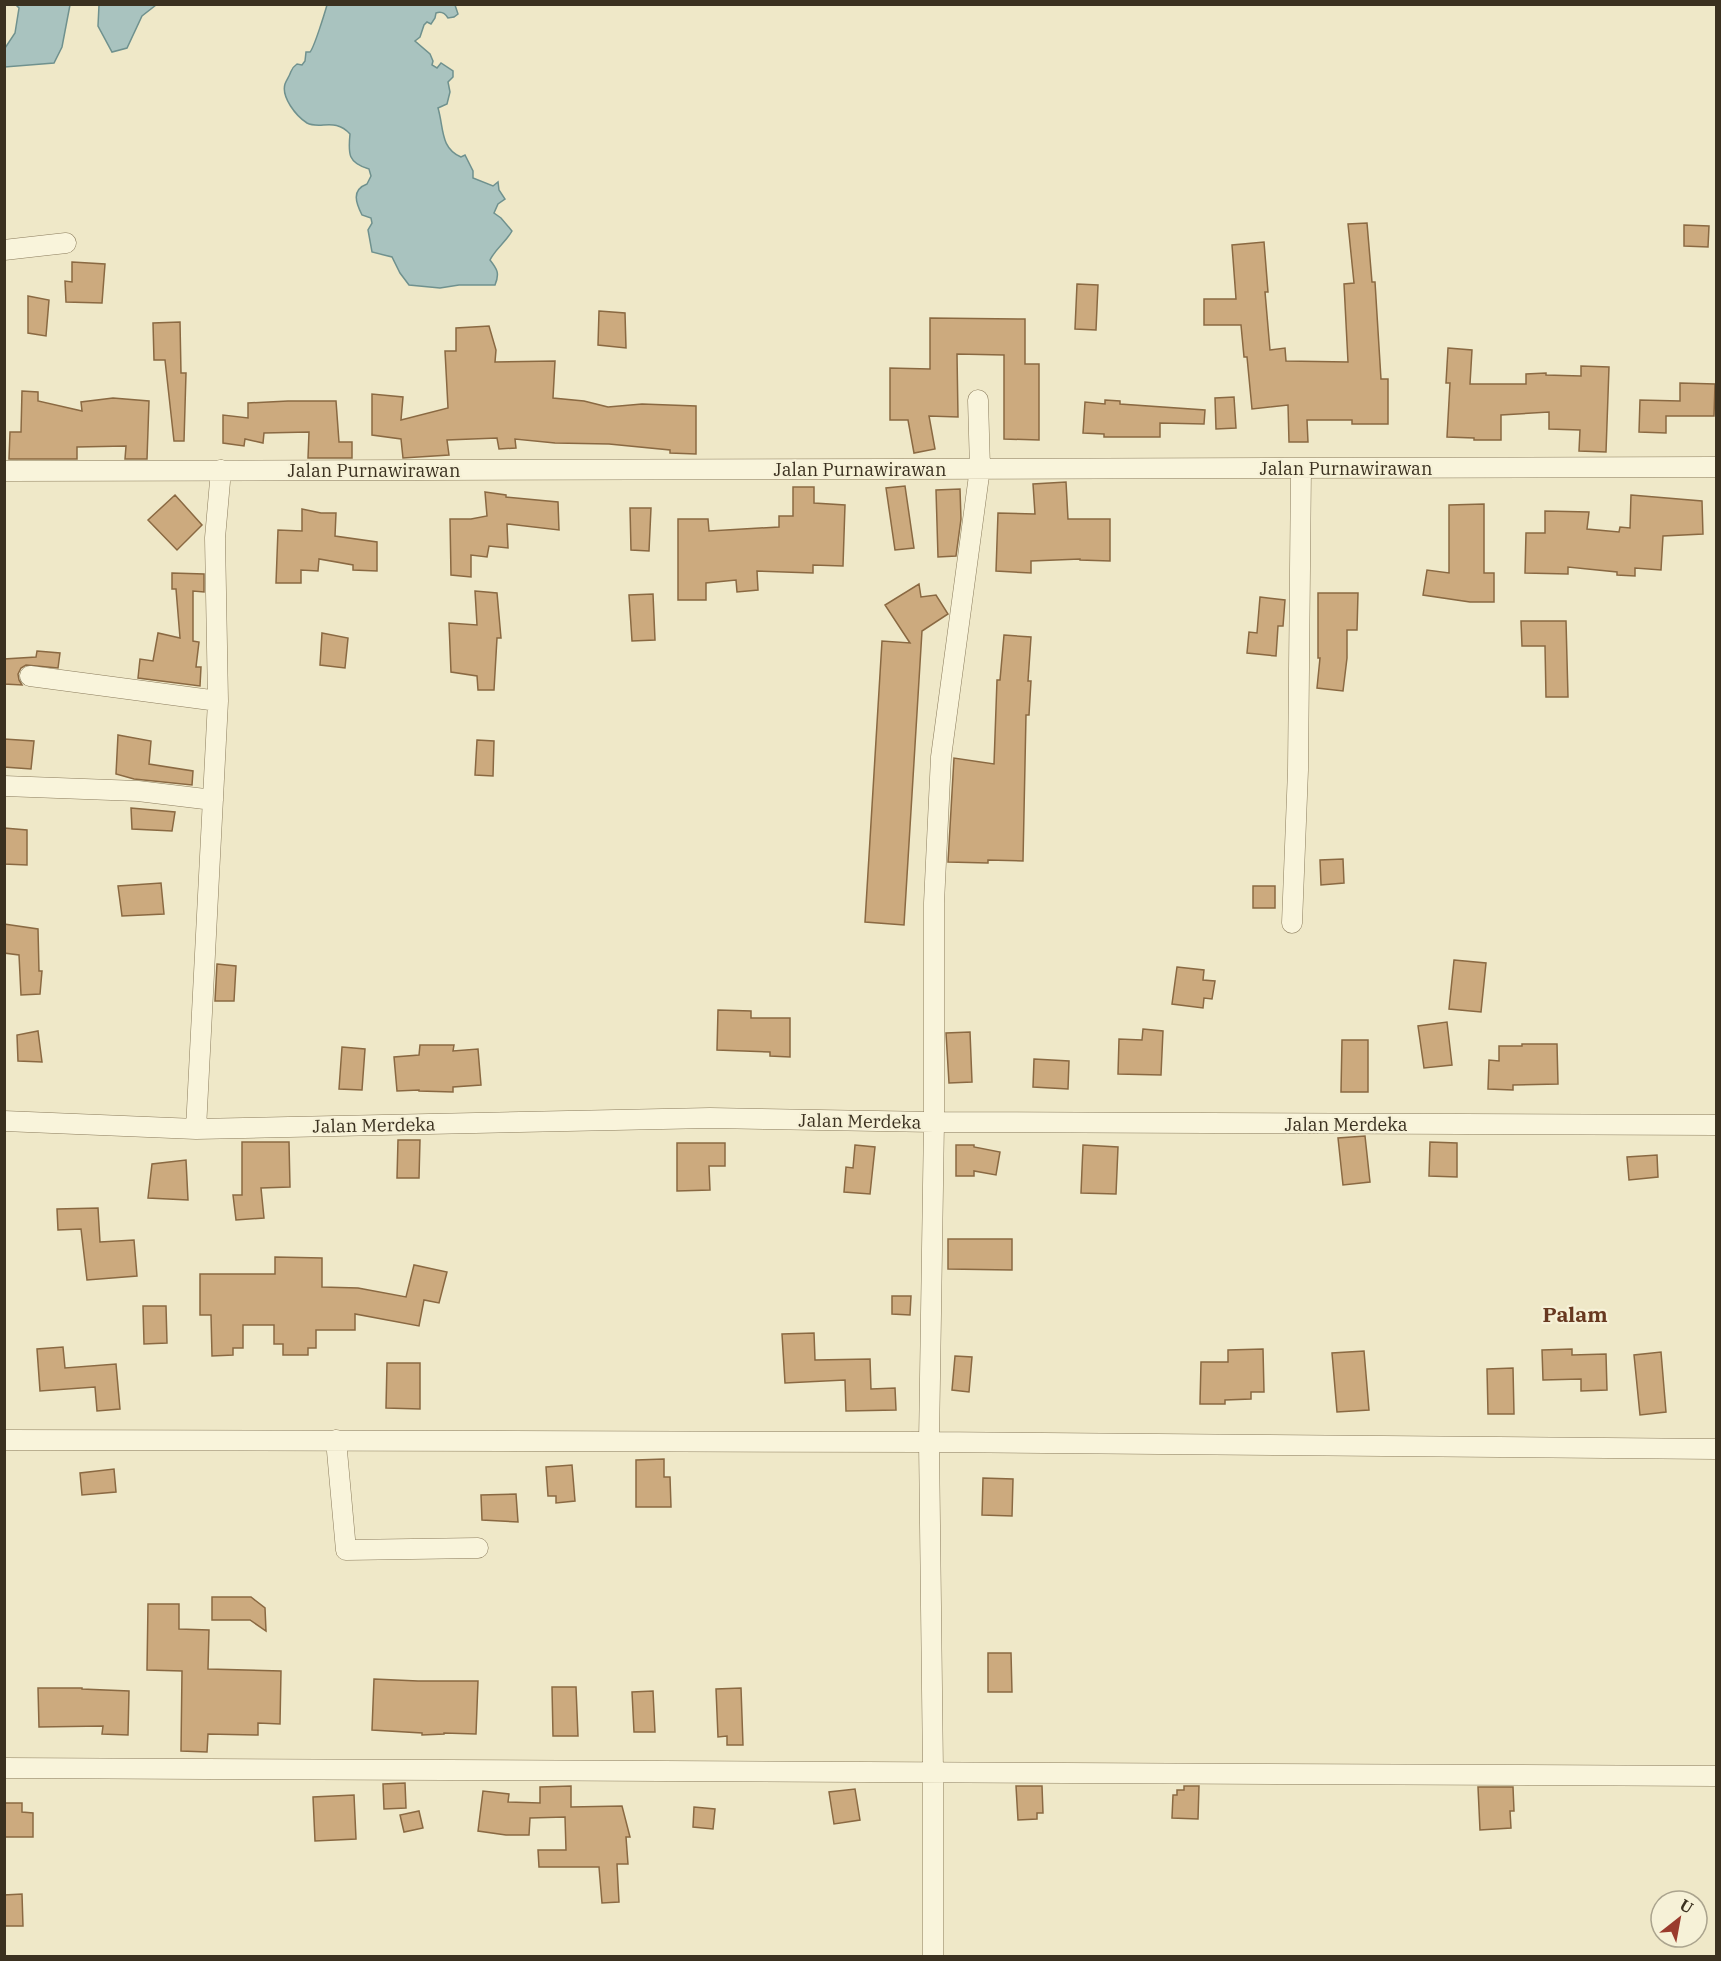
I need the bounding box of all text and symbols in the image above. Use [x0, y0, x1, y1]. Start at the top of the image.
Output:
street label: Jalan Purnawirawan [1260, 457, 1432, 480]
street label: Jalan Purnawirawan [774, 458, 946, 481]
street label: Jalan Purnawirawan [288, 459, 460, 482]
street label: Jalan Merdeka [798, 1108, 922, 1134]
street label: Jalan Merdeka [312, 1112, 436, 1138]
street label: Jalan Merdeka [1284, 1113, 1408, 1136]
district label: Palam [1542, 1300, 1608, 1328]
north arrow [1649, 1889, 1709, 1949]
text: U [1676, 1894, 1697, 1918]

